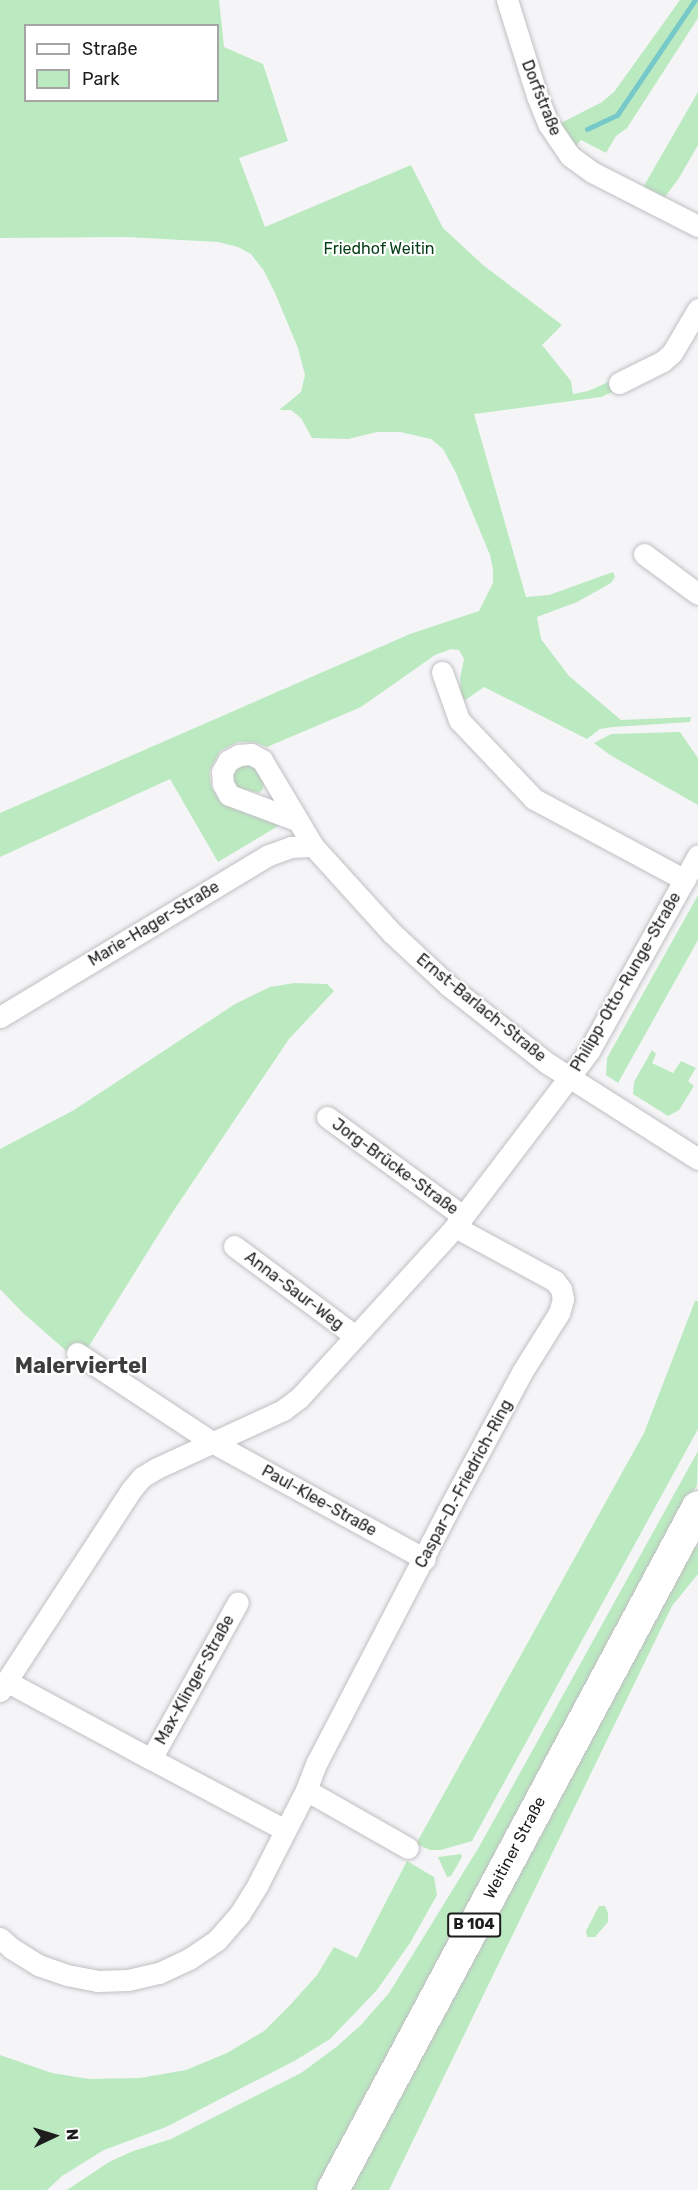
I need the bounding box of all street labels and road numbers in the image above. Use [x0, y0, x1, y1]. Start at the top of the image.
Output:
street label: Dorfstraße [517, 57, 565, 139]
street label: Marie-Hager-Straße [85, 877, 223, 971]
street label: Philipp-Otto-Runge-Straße [567, 889, 685, 1075]
street label: Ernst-Barlach-Straße [412, 950, 550, 1066]
street label: Jorg-Brücke-Straße [328, 1115, 462, 1219]
street label: Anna-Saur-Weg [241, 1248, 347, 1334]
street label: Caspar-D.-Friedrich-Ring [411, 1396, 517, 1572]
street label: Paul-Klee-Straße [258, 1461, 380, 1541]
street label: Max-Klinger-Straße [151, 1612, 239, 1748]
street label: Weitiner Straße [480, 1793, 550, 1903]
road number: B 104 [447, 1913, 501, 1937]

